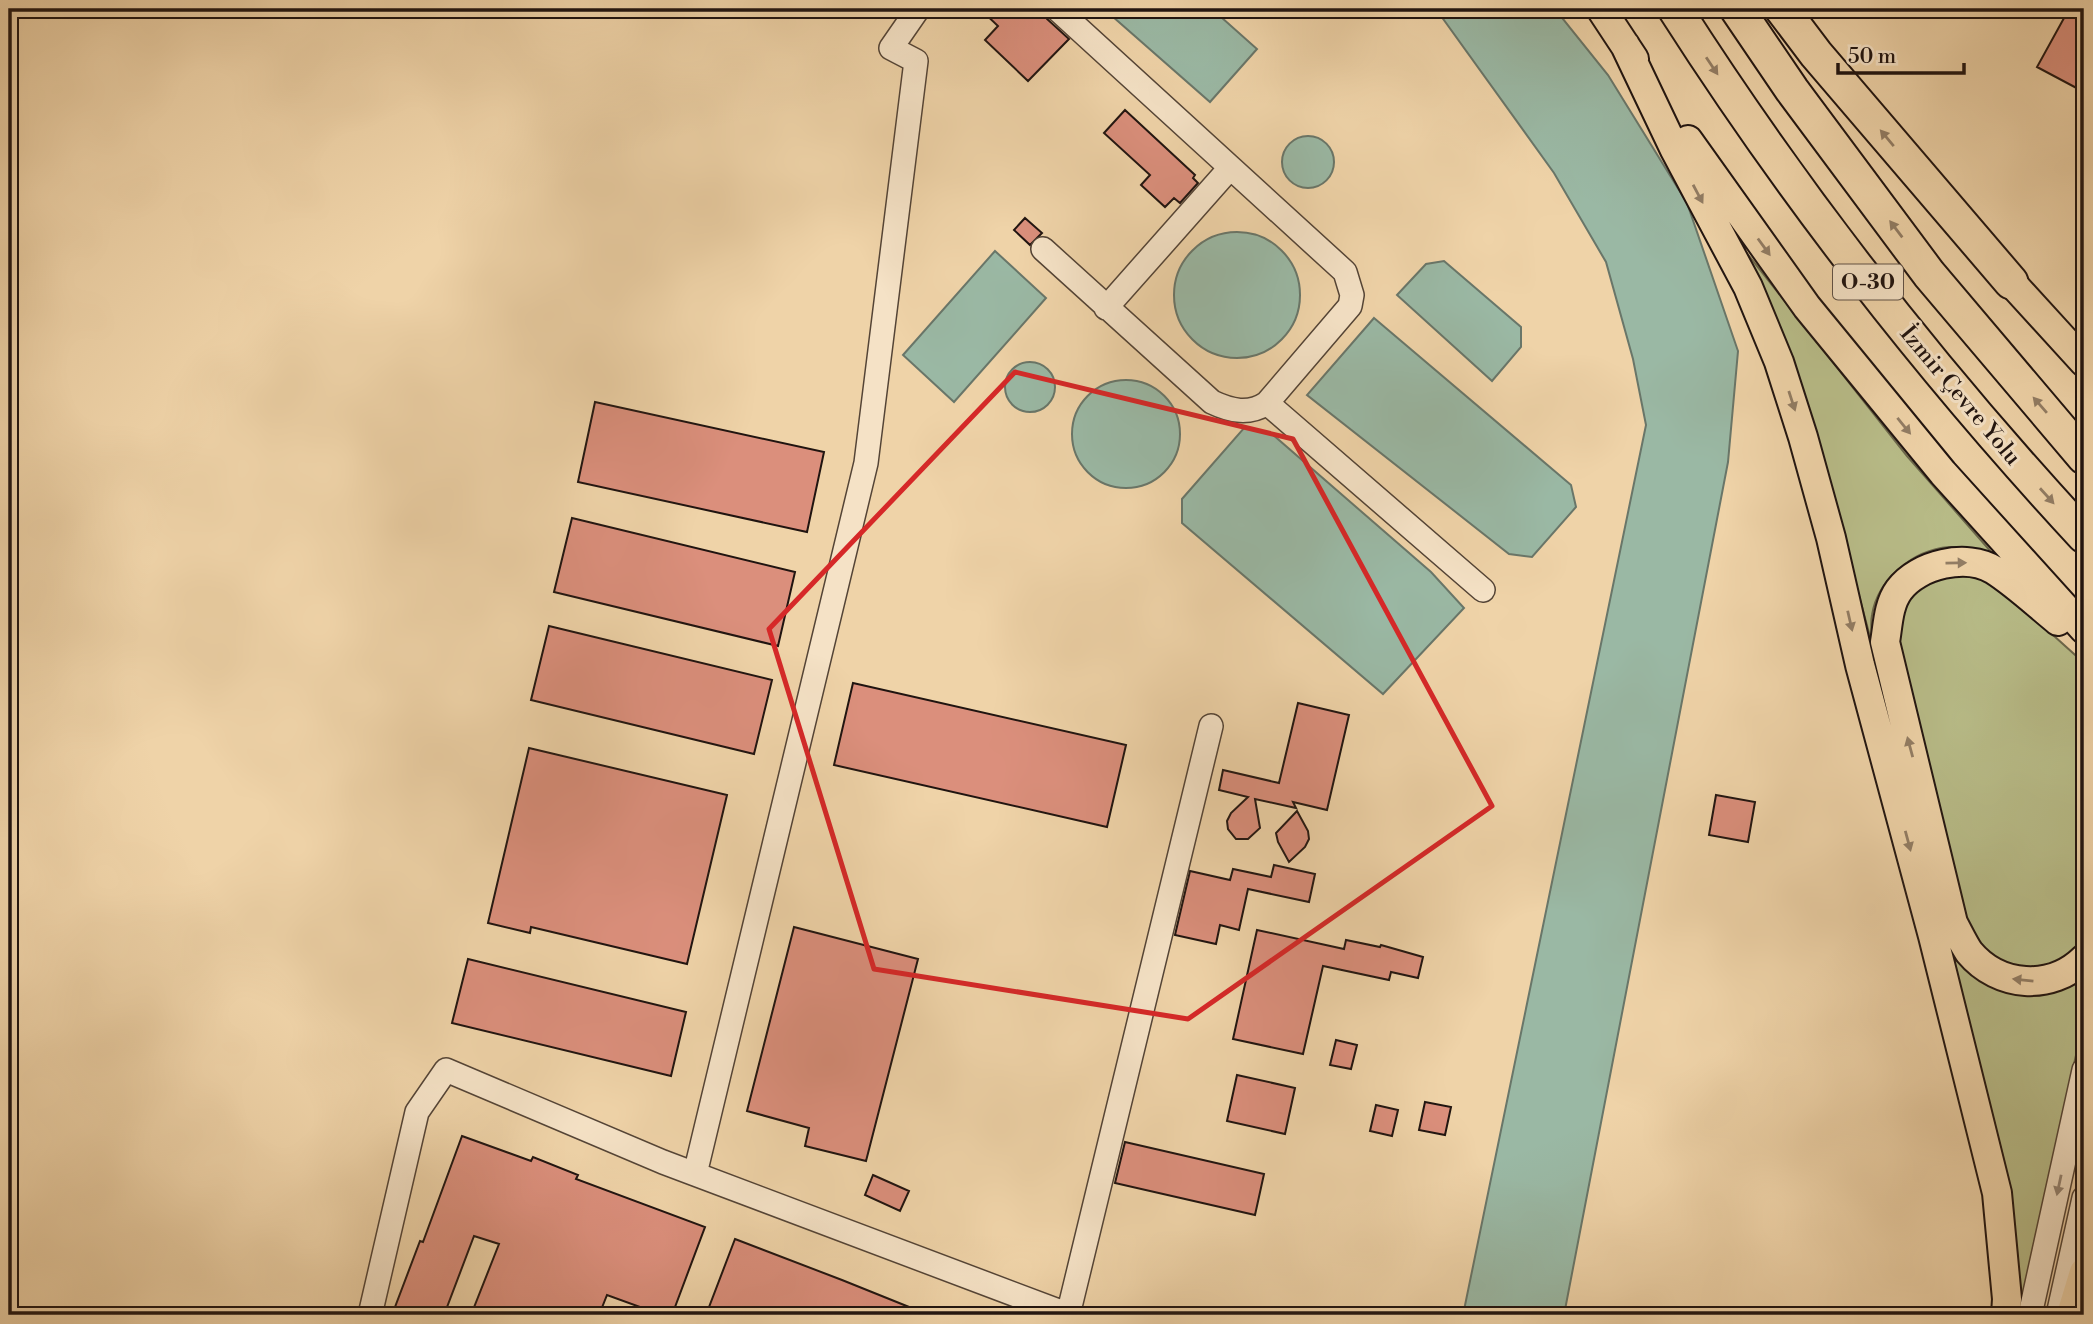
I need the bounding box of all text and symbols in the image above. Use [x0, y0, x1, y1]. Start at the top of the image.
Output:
scale bar [1838, 32, 1964, 76]
text: 50 m [1848, 44, 1896, 70]
one-way arrow [1705, 57, 1719, 75]
one-way arrow [1880, 129, 1895, 146]
one-way arrow [1693, 184, 1704, 204]
one-way arrow [1889, 220, 1903, 238]
one-way arrow [1757, 238, 1771, 257]
road number: O-30 [1833, 264, 1903, 300]
street label: İzmir Çevre Yolu [1894, 319, 2028, 471]
one-way arrow [1787, 390, 1798, 411]
one-way arrow [2033, 397, 2048, 414]
one-way arrow [1897, 417, 1912, 435]
one-way arrow [2039, 487, 2055, 504]
one-way arrow [1945, 557, 1967, 569]
one-way arrow [1845, 610, 1856, 632]
one-way arrow [1904, 736, 1915, 758]
one-way arrow [1903, 830, 1914, 852]
one-way arrow [2012, 974, 2034, 985]
one-way arrow [2053, 1174, 2064, 1196]

